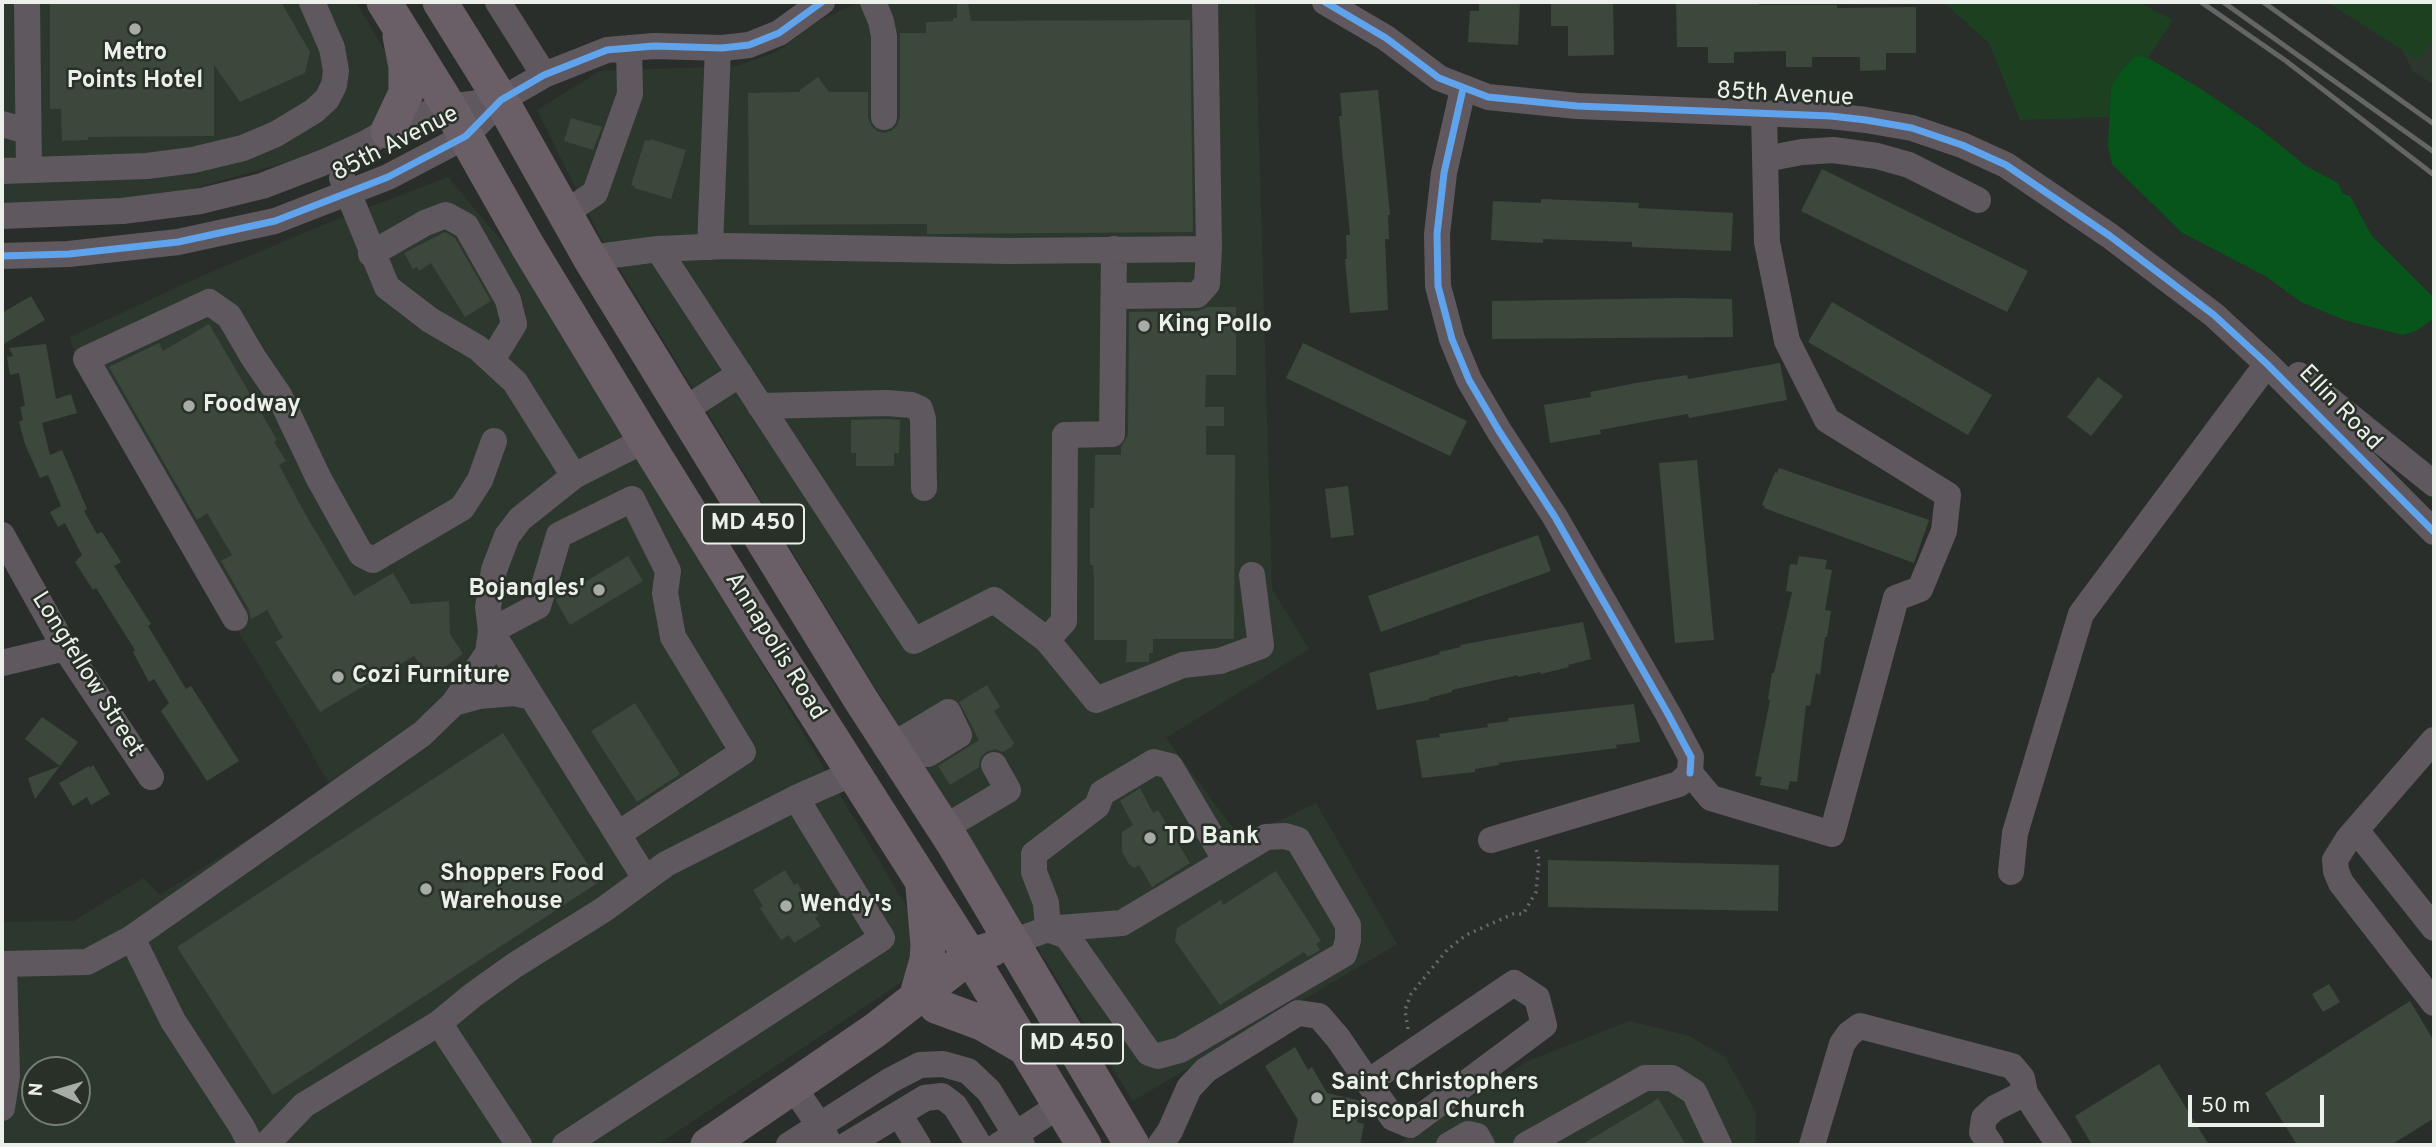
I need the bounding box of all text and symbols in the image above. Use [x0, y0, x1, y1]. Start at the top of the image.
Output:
marker: Metro Points Hotel [127, 21, 143, 37]
place label: Metro Points Hotel [67, 40, 203, 96]
street label: 85th Avenue [1716, 78, 1854, 114]
street label: 85th Avenue [328, 101, 464, 189]
place label: King Pollo [1158, 312, 1272, 340]
marker: King Pollo [1136, 318, 1152, 334]
street label: Ellin Road [2291, 360, 2387, 458]
place label: Foodway [203, 392, 301, 420]
marker: Foodway [181, 398, 197, 414]
road number: MD 450 [702, 504, 804, 544]
street label: Annapolis Road [717, 568, 831, 726]
place label: Bojangles' [468, 576, 585, 604]
marker: Bojangles' [591, 582, 607, 598]
street label: Longfellow Street [24, 587, 148, 763]
place label: Cozi Furniture [352, 663, 510, 691]
marker: Cozi Furniture [330, 669, 346, 685]
place label: TD Bank [1164, 824, 1259, 852]
marker: TD Bank [1142, 830, 1158, 846]
place label: Shoppers Food Warehouse [440, 861, 604, 917]
marker: Shoppers Food Warehouse [418, 881, 434, 897]
place label: Wendy's [800, 892, 892, 920]
marker: Wendy's [778, 898, 794, 914]
road number: MD 450 [1021, 1024, 1123, 1064]
north arrow [21, 1056, 91, 1126]
place label: Saint Christophers Episcopal Church [1331, 1070, 1539, 1126]
scale bar [2191, 1080, 2328, 1124]
text: N [25, 1082, 49, 1097]
marker: Saint Christophers Episcopal Church [1309, 1090, 1325, 1106]
text: 50 m [2201, 1093, 2250, 1120]

